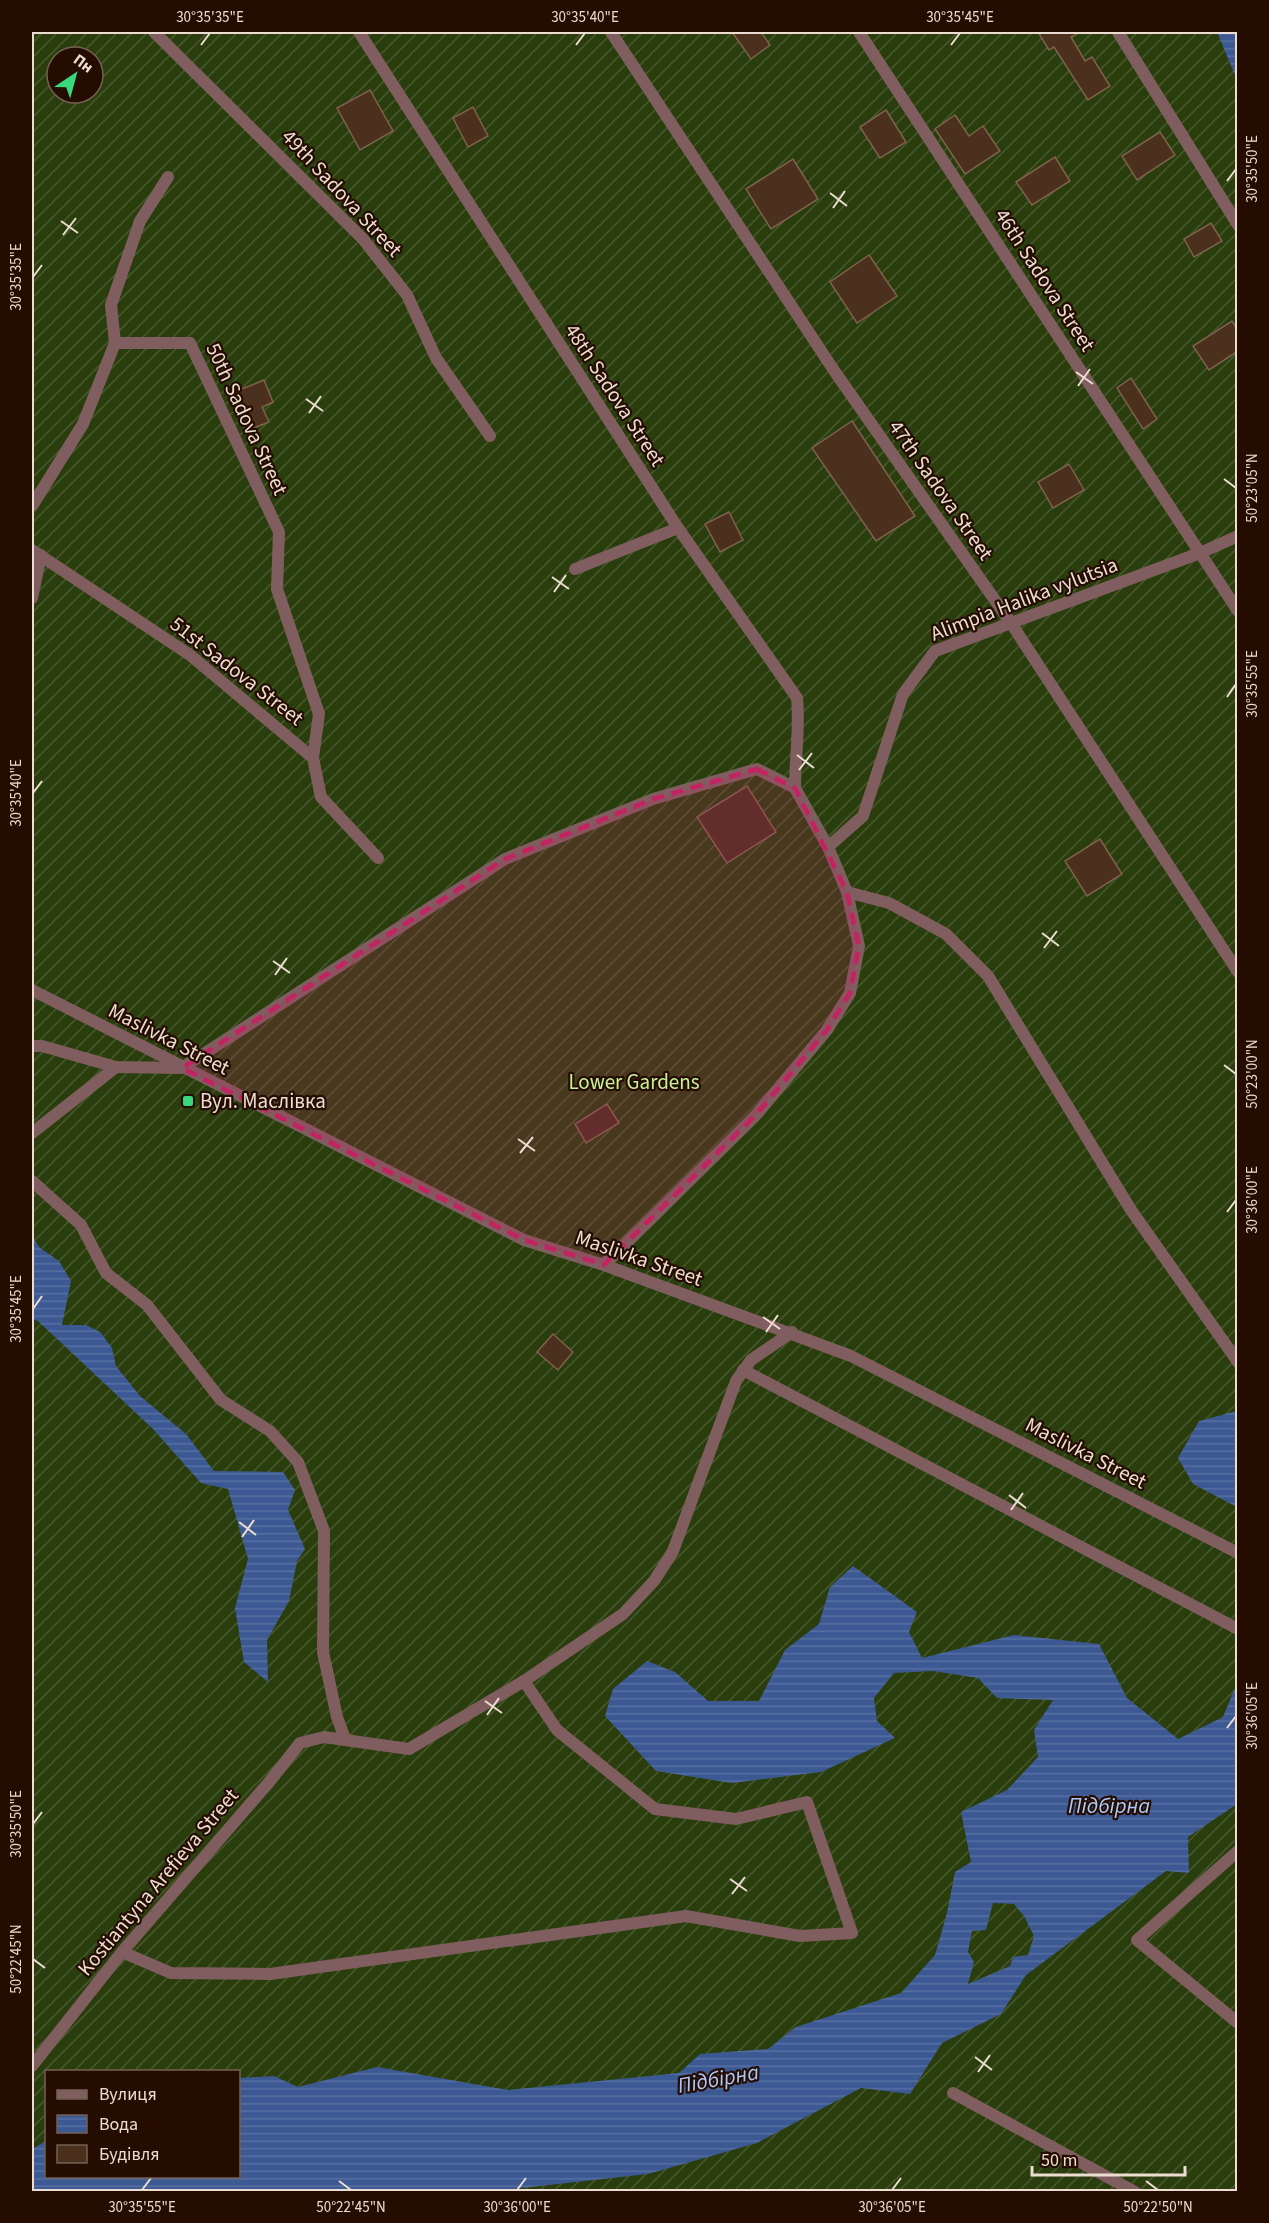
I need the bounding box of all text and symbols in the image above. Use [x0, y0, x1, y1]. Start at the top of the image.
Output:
text: 30°35'35"E [176, 7, 244, 28]
text: 30°35'40"E [551, 7, 619, 28]
text: 30°35'45"E [926, 7, 994, 28]
north arrow [45, 45, 105, 105]
text: Пн [69, 49, 98, 78]
street label: 49th Sadova Street [275, 122, 409, 264]
text: 30°35'50"E [1242, 135, 1263, 203]
street label: 46th Sadova Street [987, 203, 1103, 357]
text: 30°35'35"E [6, 243, 27, 311]
street label: 48th Sadova Street [557, 318, 673, 472]
street label: 50th Sadova Street [199, 338, 295, 500]
street label: 47th Sadova Street [881, 414, 1001, 566]
text: 50°23'05"N [1242, 453, 1263, 523]
street label: Alimpia Halika vylutsia [926, 549, 1122, 649]
street label: 51st Sadova Street [164, 609, 310, 733]
text: 30°35'55"E [1242, 650, 1263, 718]
text: 30°35'40"E [6, 759, 27, 827]
street label: Maslivka Street [103, 996, 235, 1082]
text: 50°23'00"N [1242, 1039, 1263, 1109]
park label: Lower Gardens [568, 1067, 700, 1097]
place label: Вул. Маслівка [200, 1086, 326, 1116]
marker: Вул. Маслівка [181, 1094, 195, 1108]
text: 30°36'00"E [1242, 1166, 1263, 1234]
street label: Maslivka Street [571, 1222, 707, 1294]
text: 30°35'45"E [6, 1275, 27, 1343]
street label: Maslivka Street [1020, 1410, 1152, 1496]
text: 30°36'05"E [1242, 1682, 1263, 1750]
street label: Kostiantyna Arefieva Street [70, 1782, 246, 1982]
text: 30°35'50"E [6, 1790, 27, 1858]
water label: Підбірна [1068, 1790, 1150, 1822]
text: 50°22'45"N [6, 1924, 27, 1994]
water label: Підбірна [675, 2056, 762, 2102]
legend [45, 2070, 240, 2178]
text: Вулиця [99, 2082, 157, 2107]
text: Вода [99, 2112, 138, 2137]
scale bar [1032, 2139, 1185, 2177]
text: Будівля [99, 2142, 159, 2167]
text: 50 m [1041, 2148, 1077, 2173]
text: 30°35'55"E [108, 2197, 176, 2218]
text: 50°22'45"N [316, 2197, 386, 2218]
text: 30°36'00"E [483, 2197, 551, 2218]
text: 30°36'05"E [858, 2197, 926, 2218]
text: 50°22'50"N [1123, 2197, 1193, 2218]

